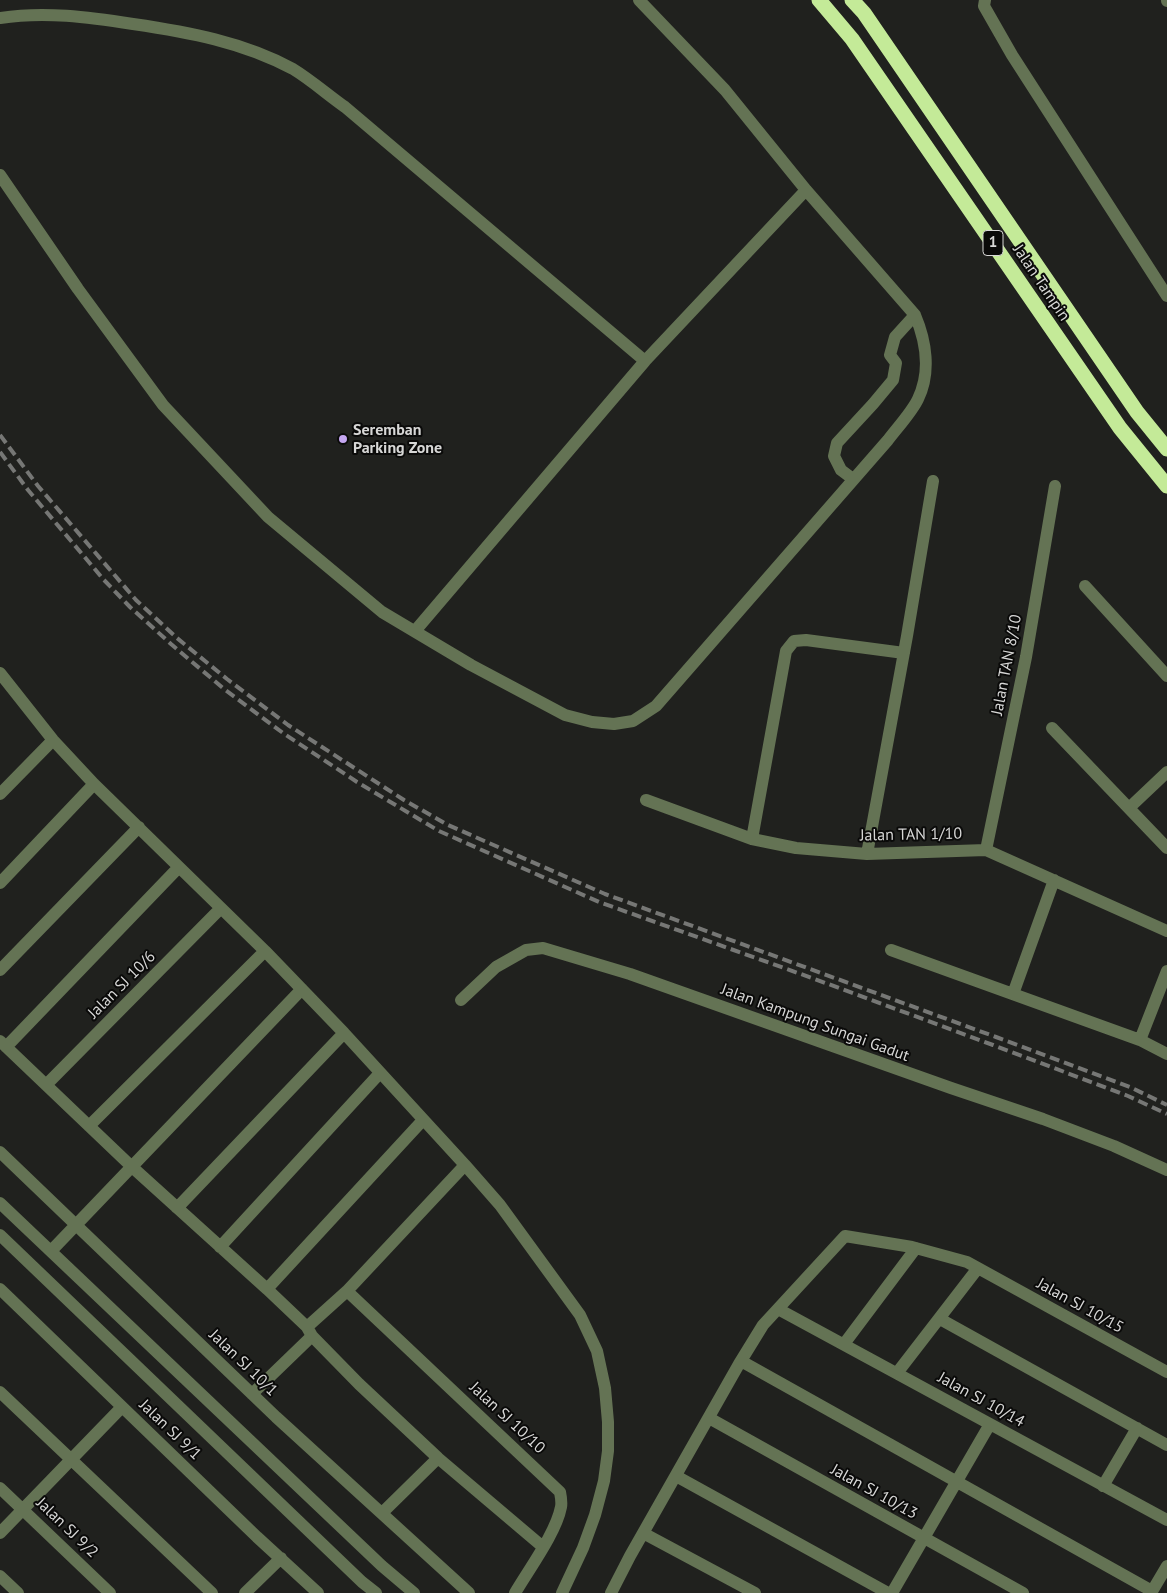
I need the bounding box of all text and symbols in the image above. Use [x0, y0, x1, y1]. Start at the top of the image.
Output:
road number: 1 [983, 230, 1003, 256]
street label: Jalan Tampin [1008, 241, 1074, 325]
place label: Seremban Parking Zone [353, 420, 442, 458]
marker: Seremban Parking Zone [337, 433, 349, 445]
street label: Jalan TAN 8/10 [988, 613, 1026, 717]
street label: Jalan TAN 1/10 [860, 825, 962, 845]
street label: Jalan SJ 10/6 [84, 947, 160, 1023]
street label: Jalan Kampung Sungai Gadut [718, 980, 912, 1066]
street label: Jalan SJ 10/15 [1033, 1274, 1127, 1338]
street label: Jalan SJ 10/1 [205, 1326, 281, 1400]
street label: Jalan SJ 10/14 [934, 1368, 1028, 1432]
street label: Jalan SJ 10/10 [465, 1378, 549, 1458]
street label: Jalan SJ 9/1 [135, 1396, 205, 1464]
street label: Jalan SJ 10/13 [827, 1460, 921, 1524]
street label: Jalan SJ 9/2 [32, 1494, 102, 1562]

